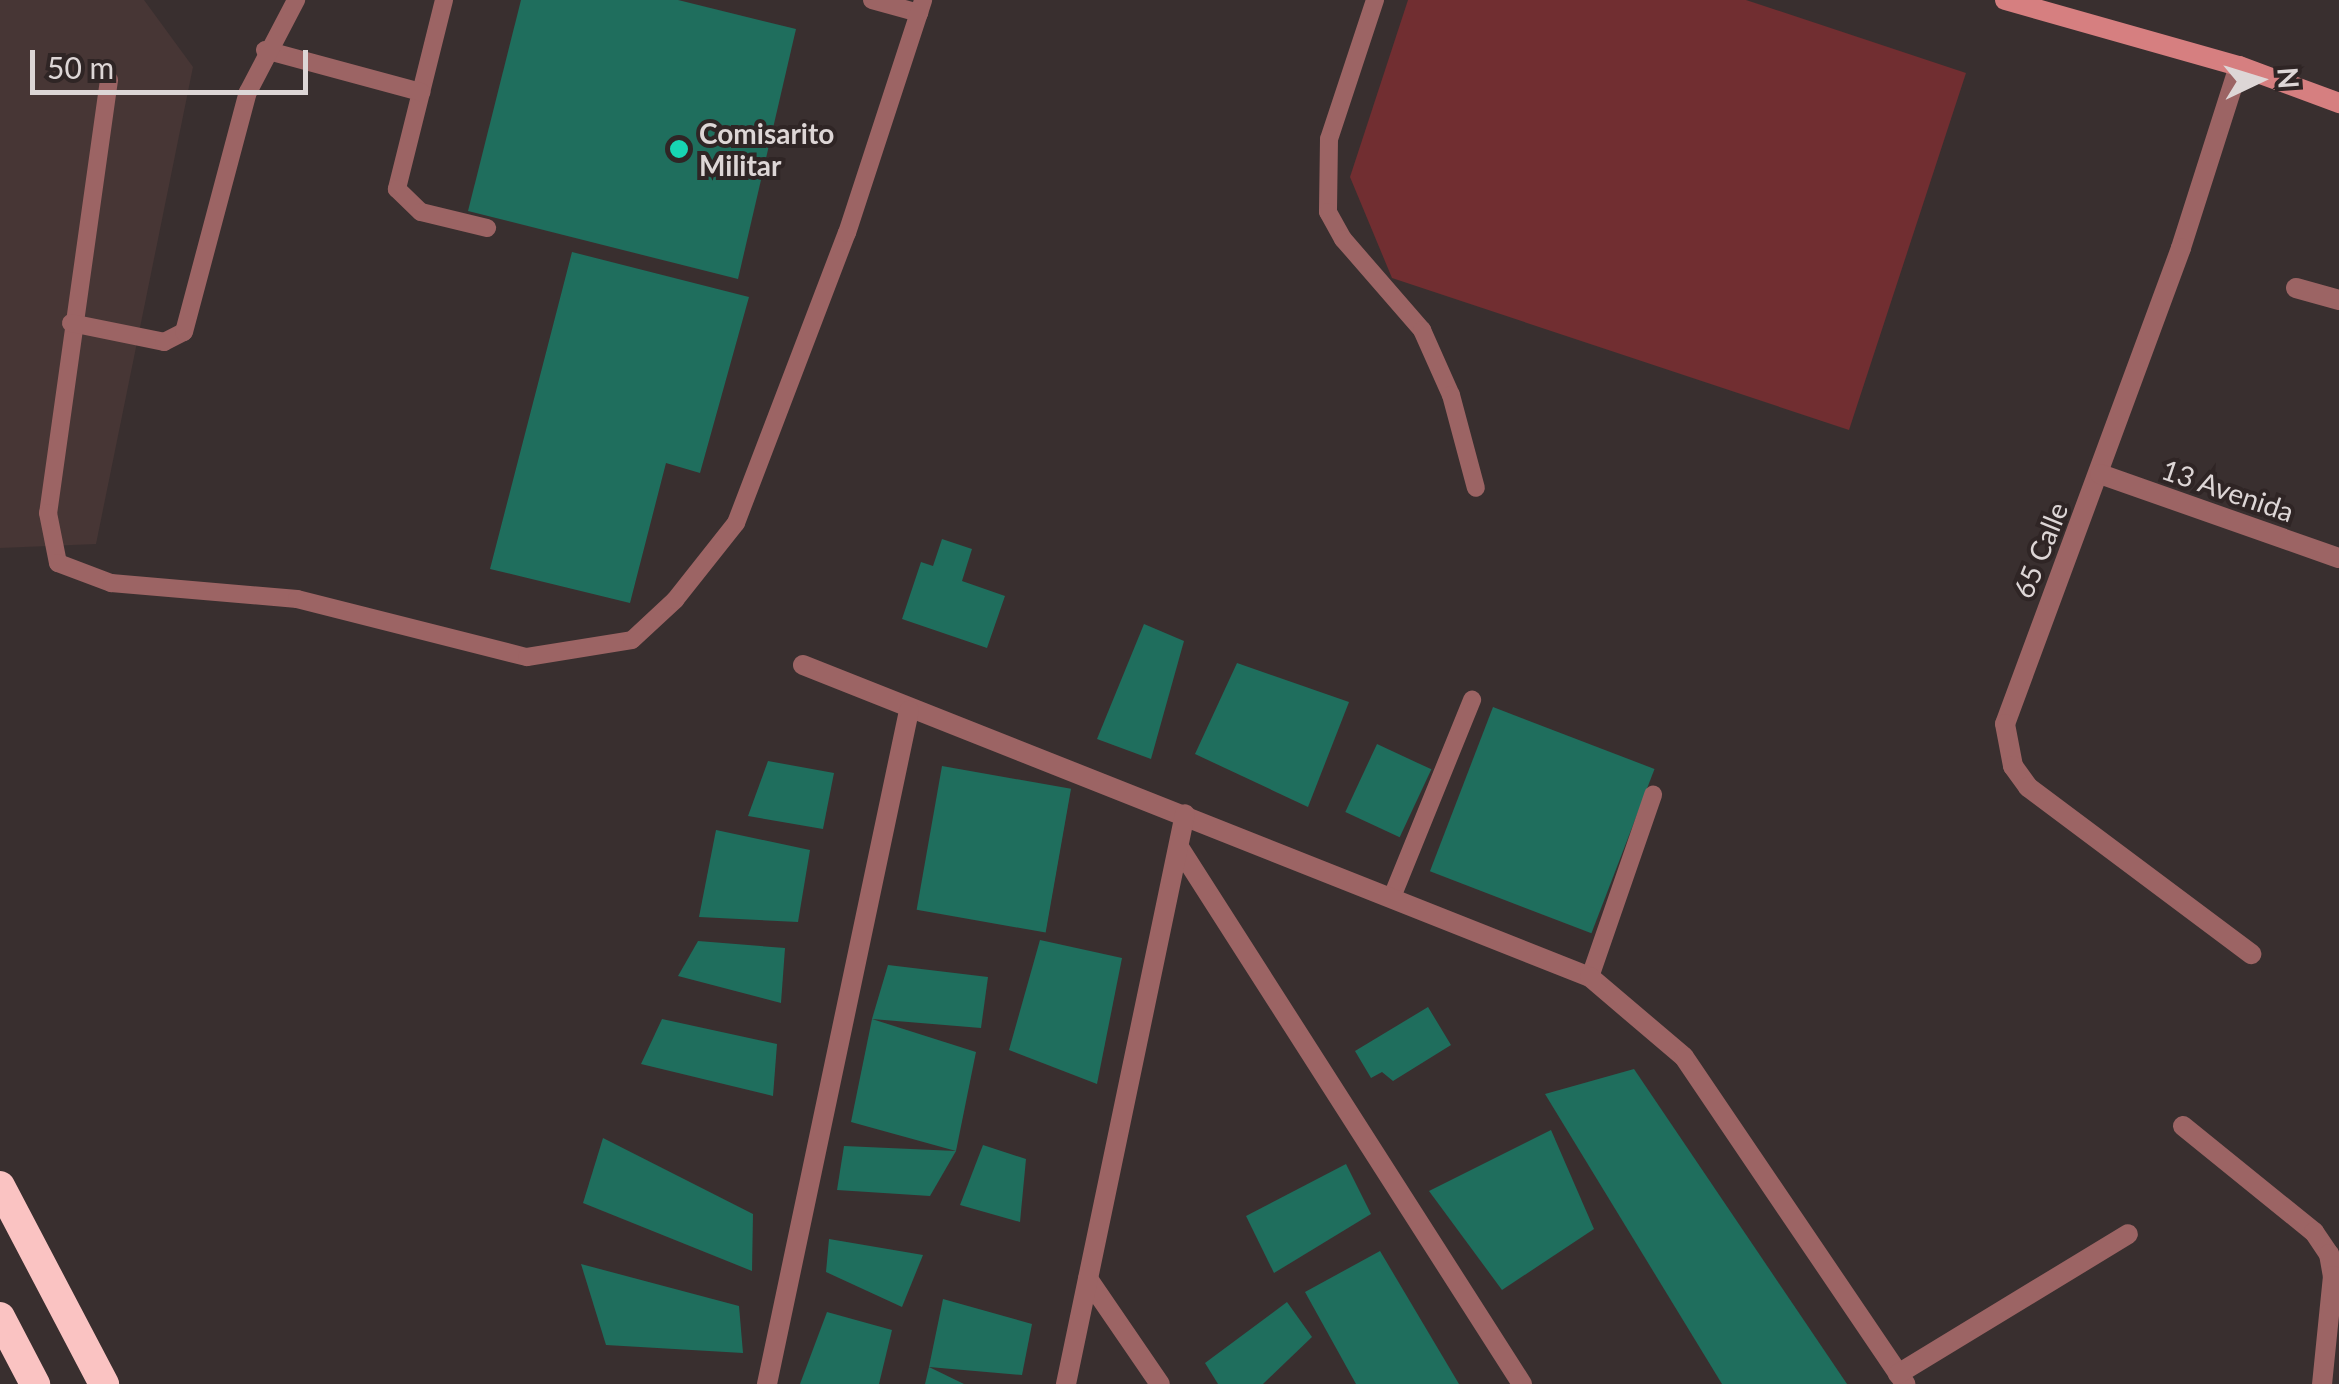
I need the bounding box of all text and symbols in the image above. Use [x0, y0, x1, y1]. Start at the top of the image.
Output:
scale bar [35, 30, 312, 92]
north arrow [2209, 30, 2309, 130]
text: 50 m [47, 49, 114, 85]
text: N [2271, 66, 2307, 90]
place label: Comisarito Militar [699, 116, 834, 182]
marker: Comisarito Militar [668, 138, 690, 160]
street label: 13 Avenida [2157, 452, 2299, 528]
street label: 65 Calle [2006, 497, 2074, 603]

